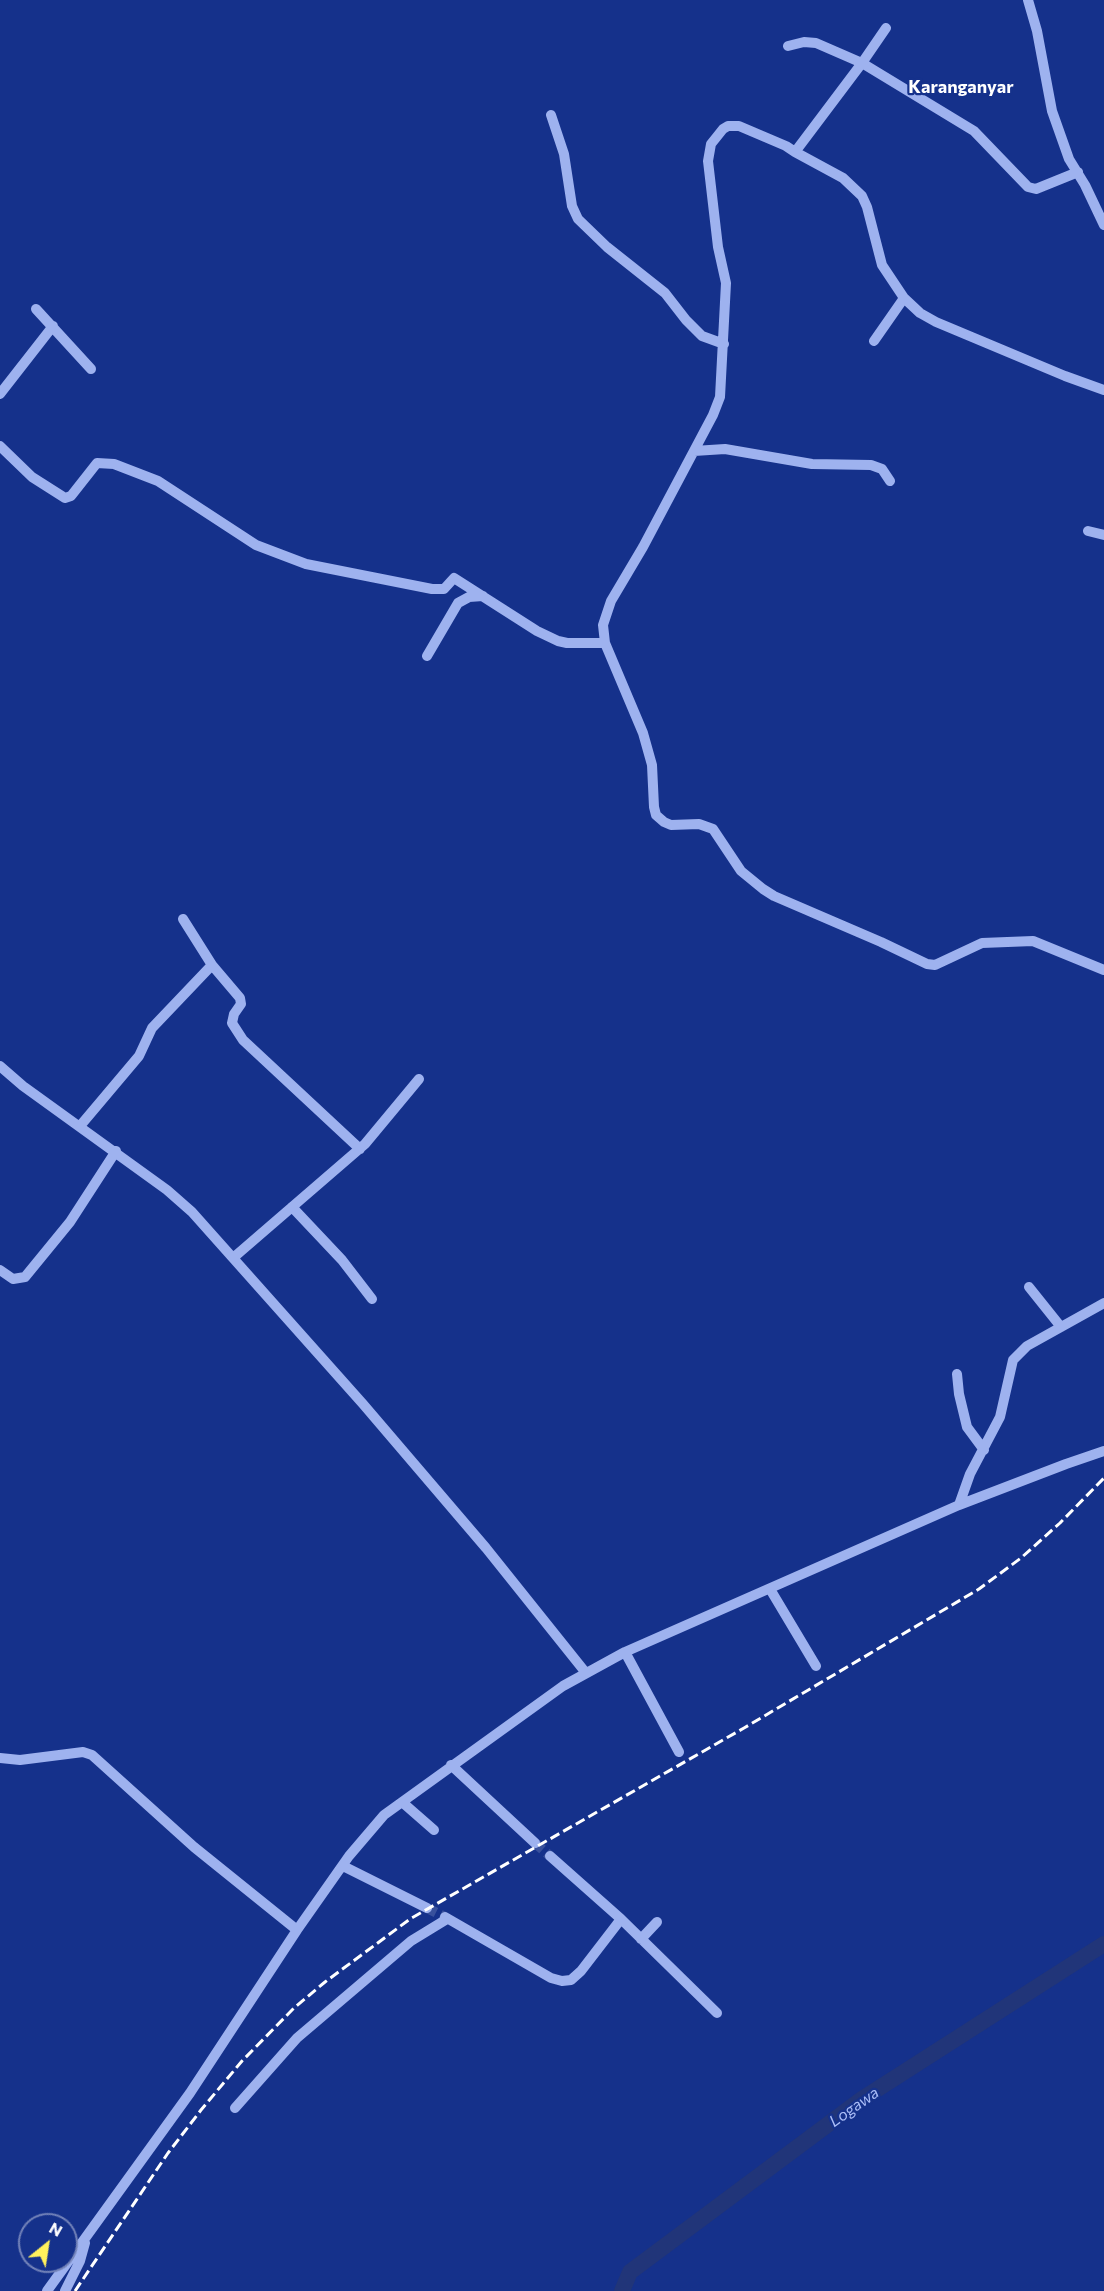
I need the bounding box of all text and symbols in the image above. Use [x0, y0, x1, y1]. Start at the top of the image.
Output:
district label: Karanganyar [908, 76, 1014, 98]
water label: Logawa [825, 2083, 883, 2131]
north arrow [18, 2213, 78, 2273]
text: N [46, 2217, 66, 2240]

